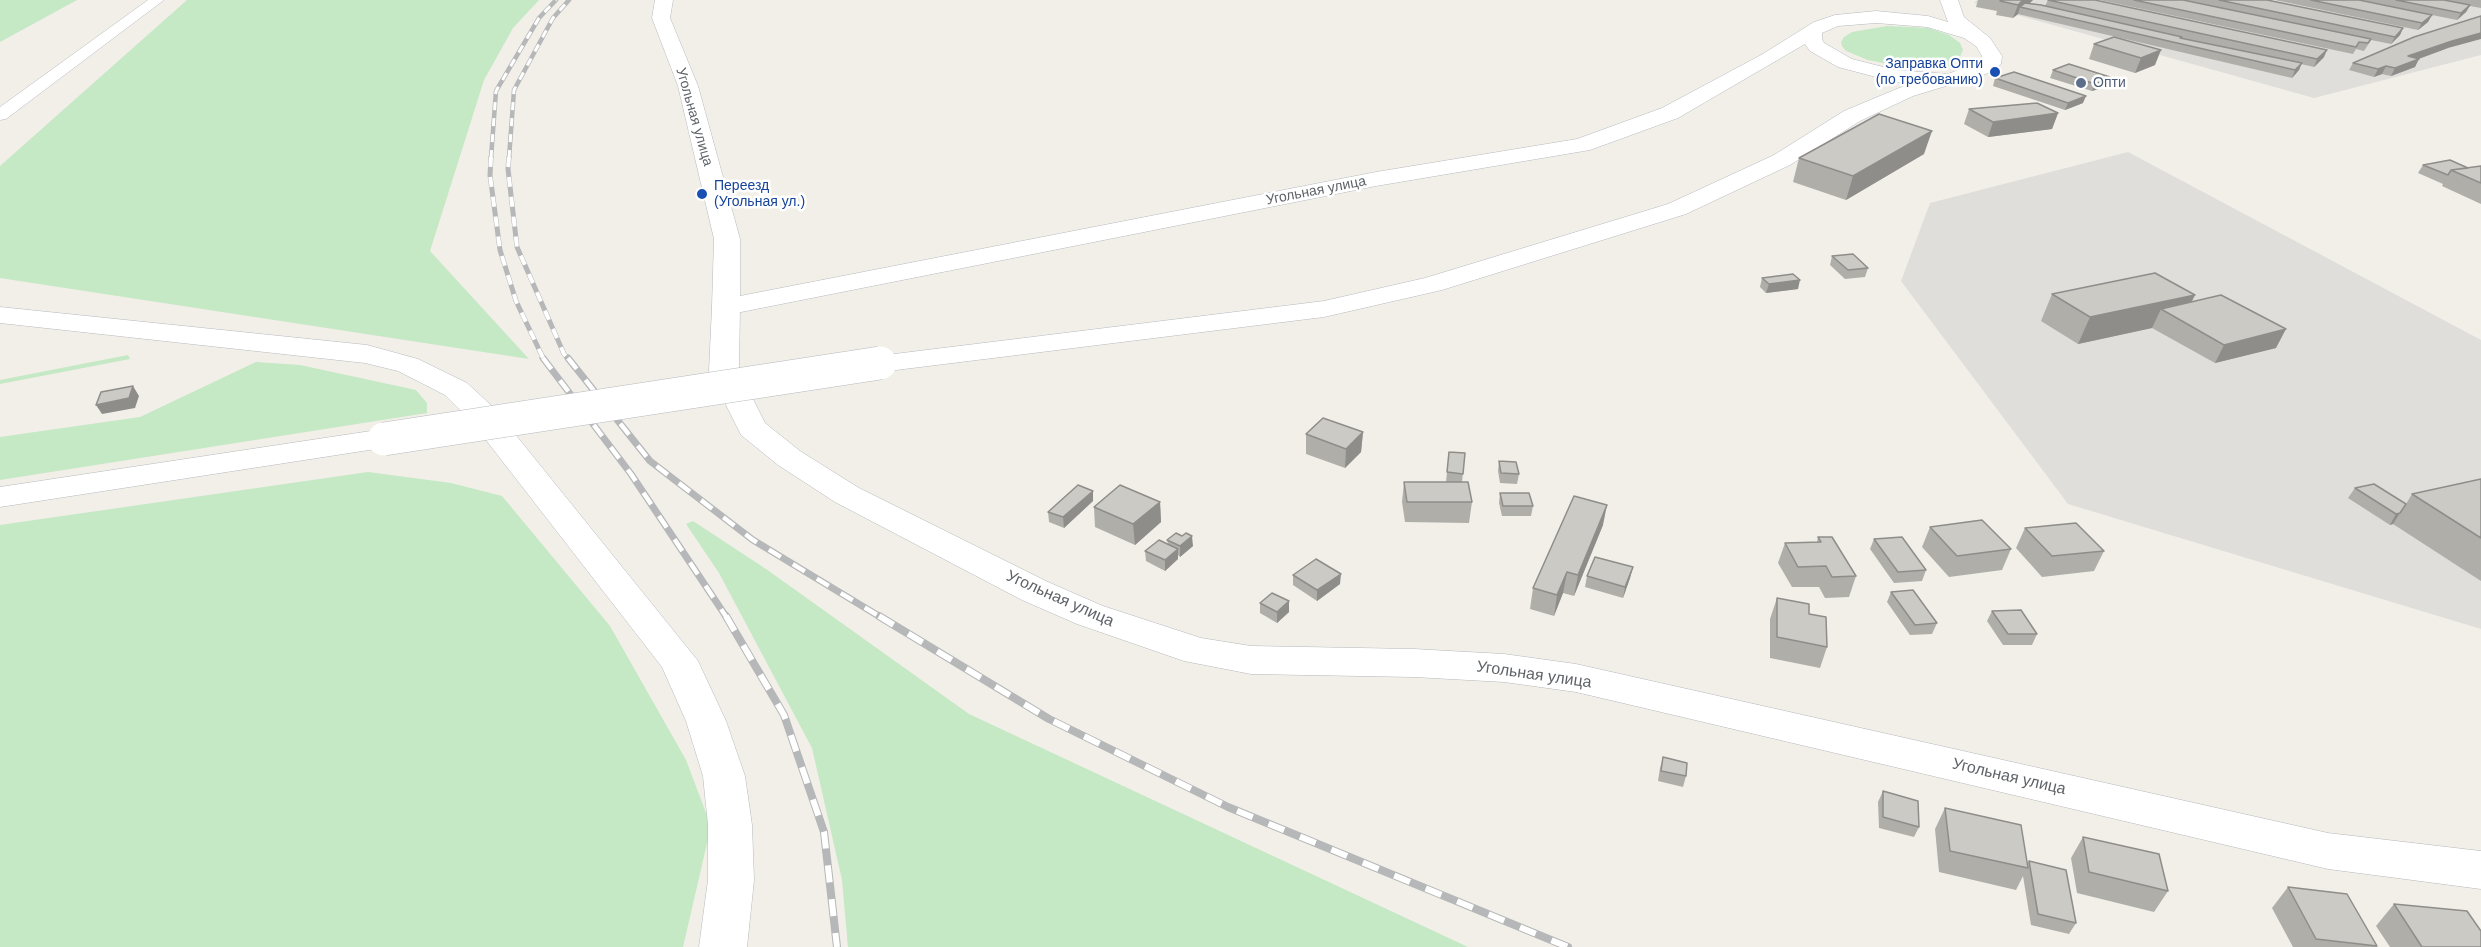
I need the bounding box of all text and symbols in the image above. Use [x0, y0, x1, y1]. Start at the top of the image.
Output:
place label: Заправка Опти (по требованию) [1876, 56, 1983, 88]
marker: Заправка Опти (по требованию) [1988, 65, 2002, 79]
street label: Угольная улица [672, 66, 716, 168]
place label: Опти [2093, 75, 2126, 91]
marker: Опти [2074, 76, 2088, 90]
street label: Угольная улица [1265, 173, 1367, 209]
place label: Переезд (Угольная ул.) [714, 178, 805, 210]
marker: Переезд (Угольная ул.) [695, 187, 709, 201]
street label: Угольная улица [1003, 567, 1117, 631]
street label: Угольная улица [1475, 657, 1593, 693]
street label: Угольная улица [1950, 755, 2068, 799]

